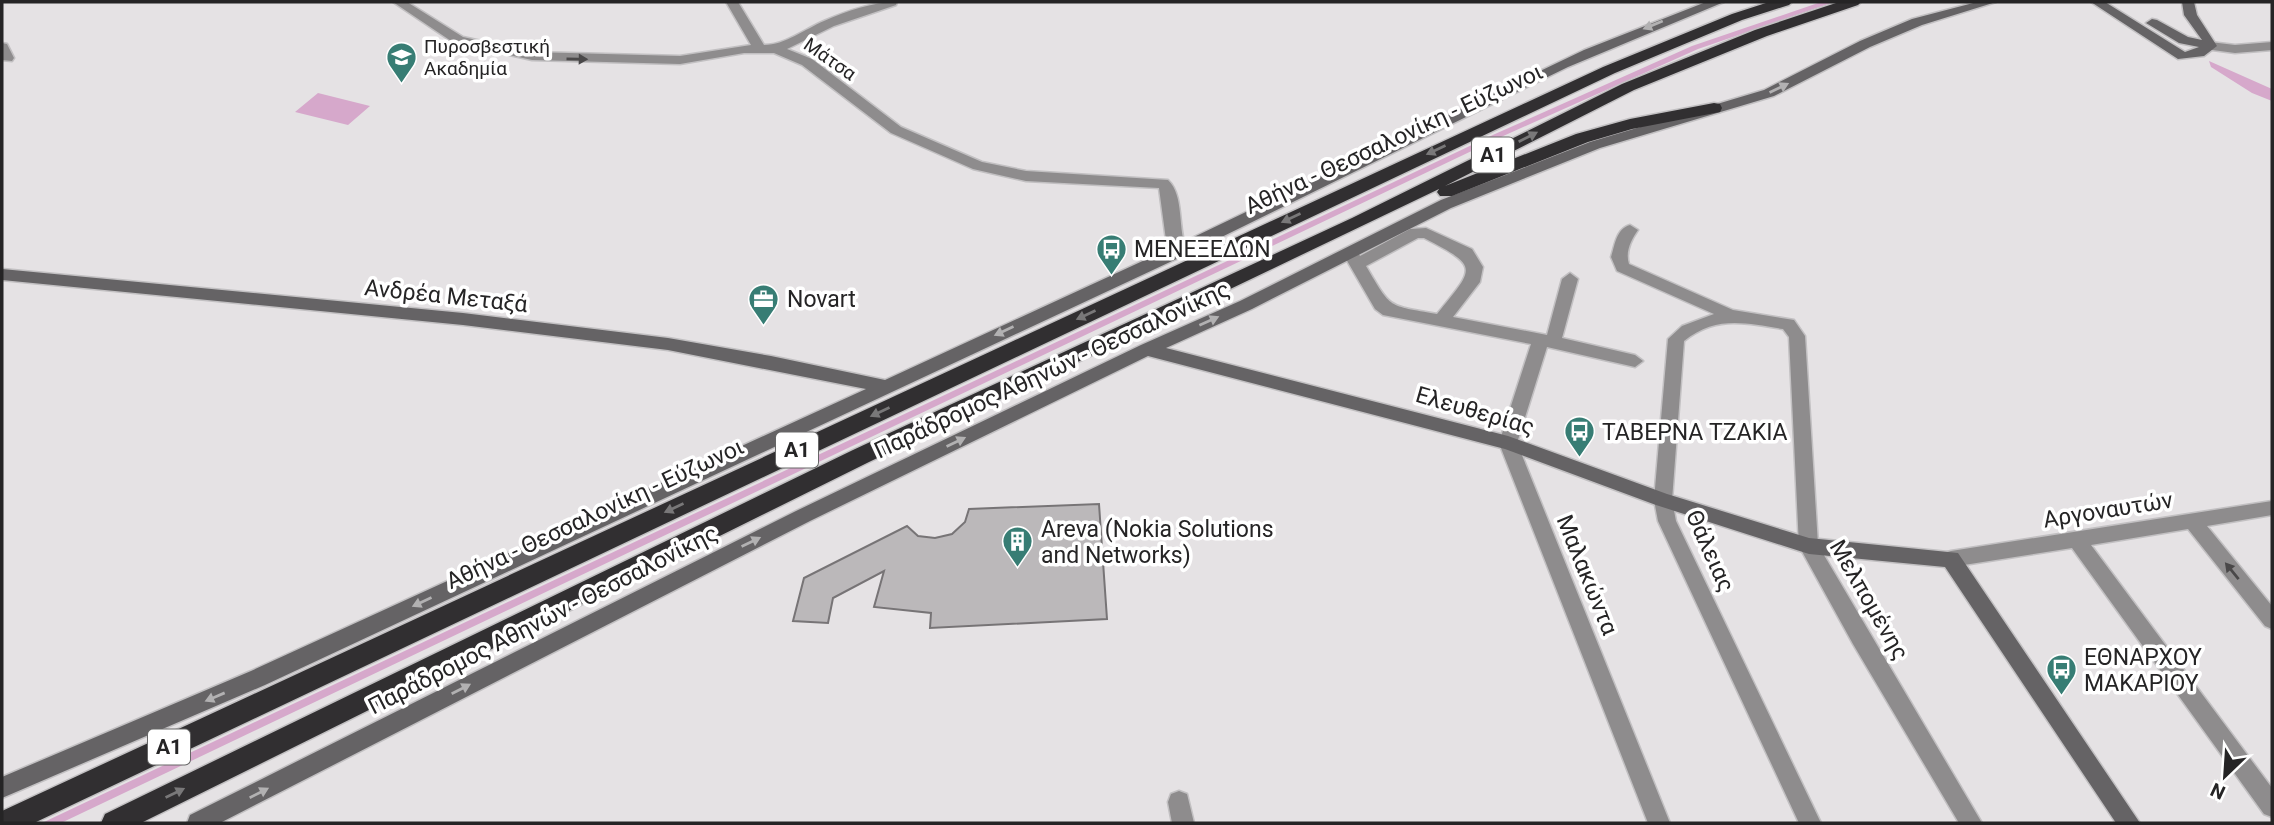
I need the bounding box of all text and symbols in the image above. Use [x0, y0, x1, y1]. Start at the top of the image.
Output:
one-way arrow [1643, 19, 1664, 30]
street label: Μάτσα [799, 33, 861, 85]
place label: Πυροσβεστική Ακαδημία [424, 35, 550, 80]
school or university icon: Πυροσβεστική Ακαδημία [384, 40, 418, 84]
one-way arrow [566, 53, 588, 64]
street label: Αθήνα - Θεσσαλονίκη - Εύζωνοι [1241, 58, 1547, 220]
one-way arrow [1769, 82, 1789, 93]
one-way arrow [1518, 131, 1538, 142]
road number: Α1 [1472, 138, 1514, 172]
one-way arrow [1426, 144, 1446, 156]
one-way arrow [1281, 212, 1301, 224]
bus stop icon: ΜΕΝΕΞΕΔΩΝ [1094, 232, 1128, 276]
place label: ΜΕΝΕΞΕΔΩΝ [1134, 236, 1271, 263]
street label: Ανδρέα Μεταξά [363, 274, 529, 318]
street label: Παράδρομος Αθηνών - Θεσσαλονίκης [870, 276, 1234, 464]
office icon: Novart [747, 282, 781, 326]
place label: Novart [787, 286, 856, 313]
one-way arrow [1075, 309, 1096, 320]
one-way arrow [1199, 316, 1220, 327]
one-way arrow [994, 326, 1015, 337]
street label: Ελευθερίας [1413, 381, 1537, 441]
one-way arrow [870, 406, 890, 417]
bus stop icon: ΤΑΒΕΡΝΑ ΤΖΑΚΙΑ [1562, 415, 1596, 459]
place label: ΤΑΒΕΡΝΑ ΤΖΑΚΙΑ [1602, 419, 1788, 446]
street label: Αθήνα - Θεσσαλονίκη - Εύζωνοι [442, 433, 748, 595]
road number: Α1 [776, 433, 818, 468]
one-way arrow [946, 436, 966, 448]
street label: Αργοναυτών [2041, 486, 2175, 534]
one-way arrow [664, 503, 684, 514]
street label: Θάλειας [1680, 506, 1740, 596]
street label: Μαλακώντα [1551, 511, 1623, 639]
place label: Areva (Nokia Solutions and Networks) [1041, 516, 1274, 569]
street label: Παράδρομος Αθηνών - Θεσσαλονίκης [364, 520, 722, 720]
building icon: Areva (Nokia Solutions and Networks) [1001, 525, 1035, 569]
street label: Μελπομένης [1824, 535, 1914, 665]
one-way arrow [742, 536, 762, 548]
one-way arrow [2225, 562, 2240, 579]
one-way arrow [411, 597, 432, 608]
place label: ΕΘΝΑΡΧΟΥ ΜΑΚΑΡΙΟΥ [2084, 644, 2202, 697]
bus stop icon: ΕΘΝΑΡΧΟΥ ΜΑΚΑΡΙΟΥ [2044, 653, 2078, 697]
one-way arrow [451, 683, 471, 695]
one-way arrow [204, 692, 225, 703]
road number: Α1 [148, 730, 190, 764]
north arrow [2190, 741, 2260, 811]
text: N [2207, 778, 2229, 804]
one-way arrow [249, 787, 269, 798]
one-way arrow [165, 788, 185, 799]

